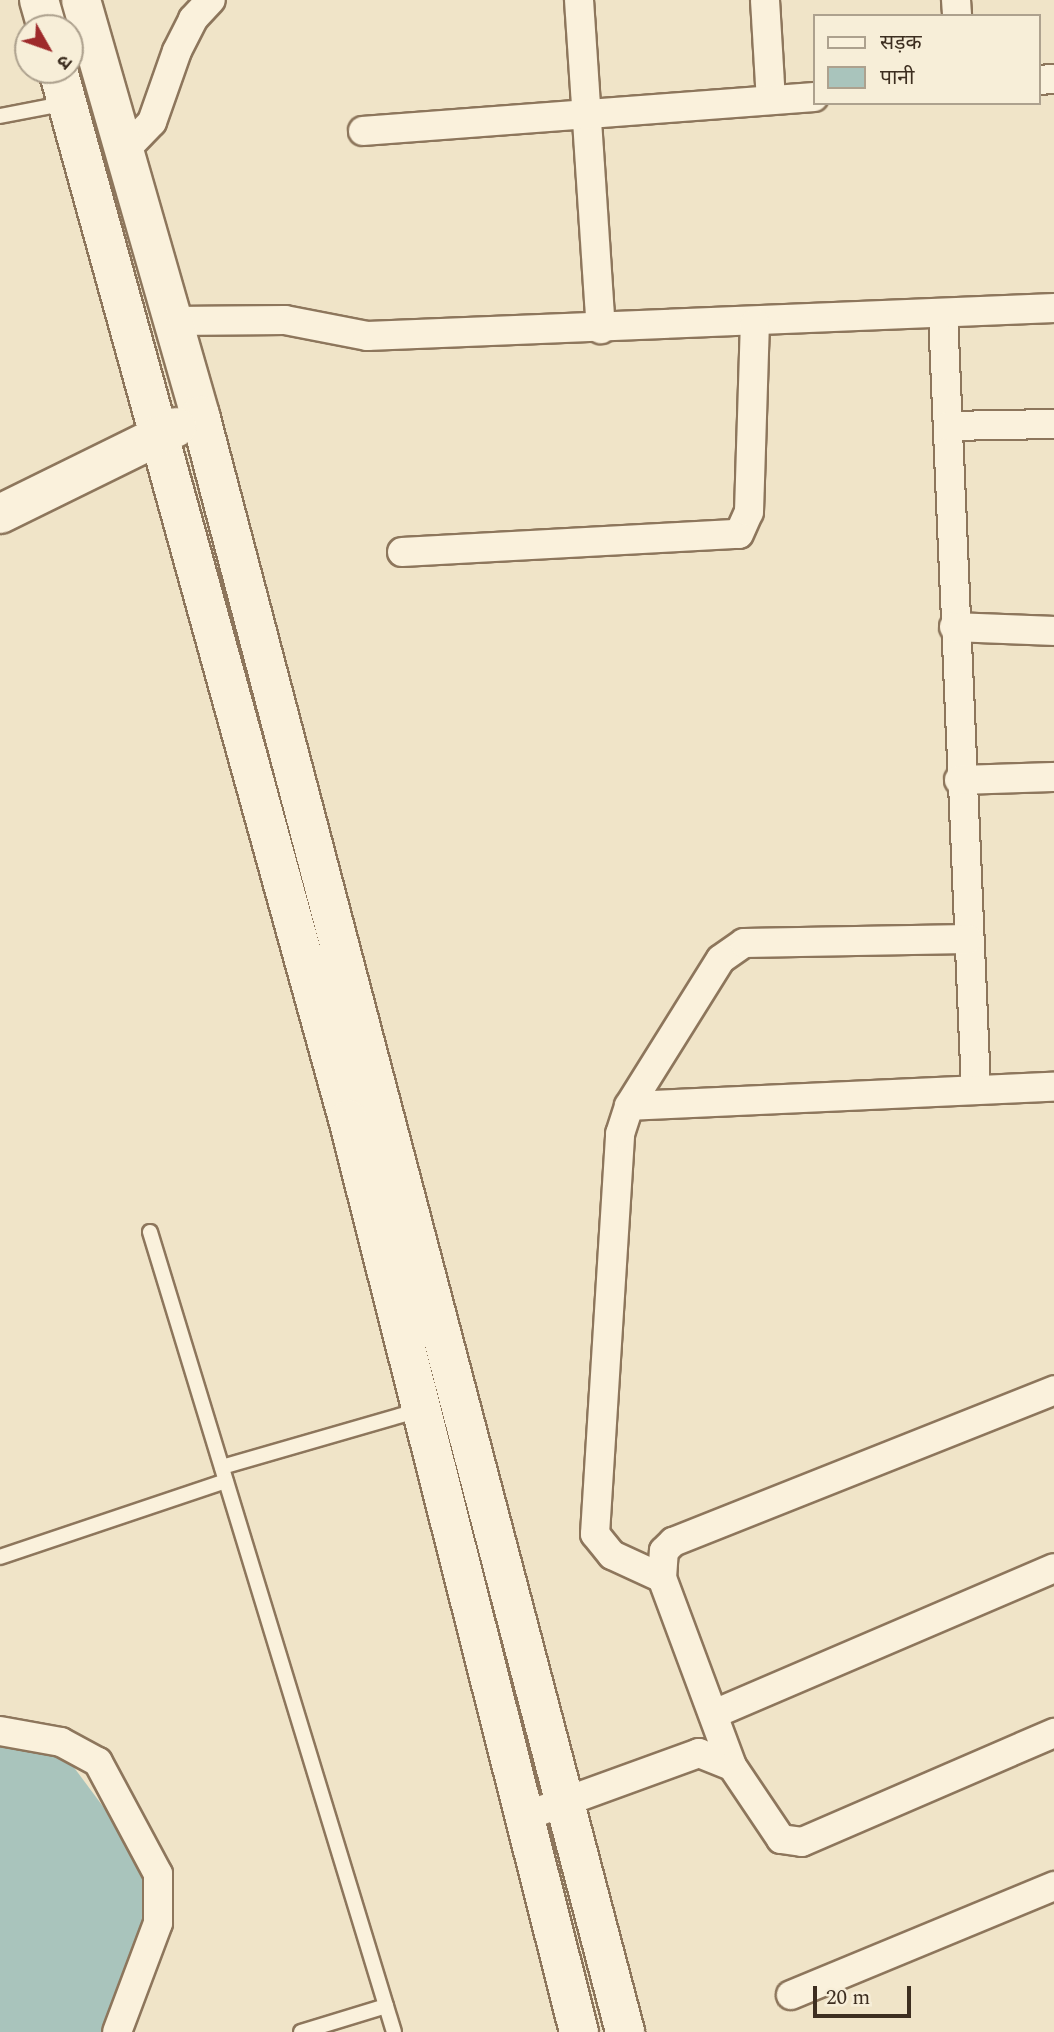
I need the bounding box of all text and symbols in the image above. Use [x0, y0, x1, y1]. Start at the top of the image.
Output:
north arrow [14, 14, 84, 84]
legend [813, 14, 1040, 105]
text: सड़क [880, 27, 922, 59]
text: उ [49, 48, 79, 75]
text: पानी [880, 62, 914, 94]
scale bar [816, 1972, 914, 2016]
text: 20 m [826, 1982, 870, 2014]

